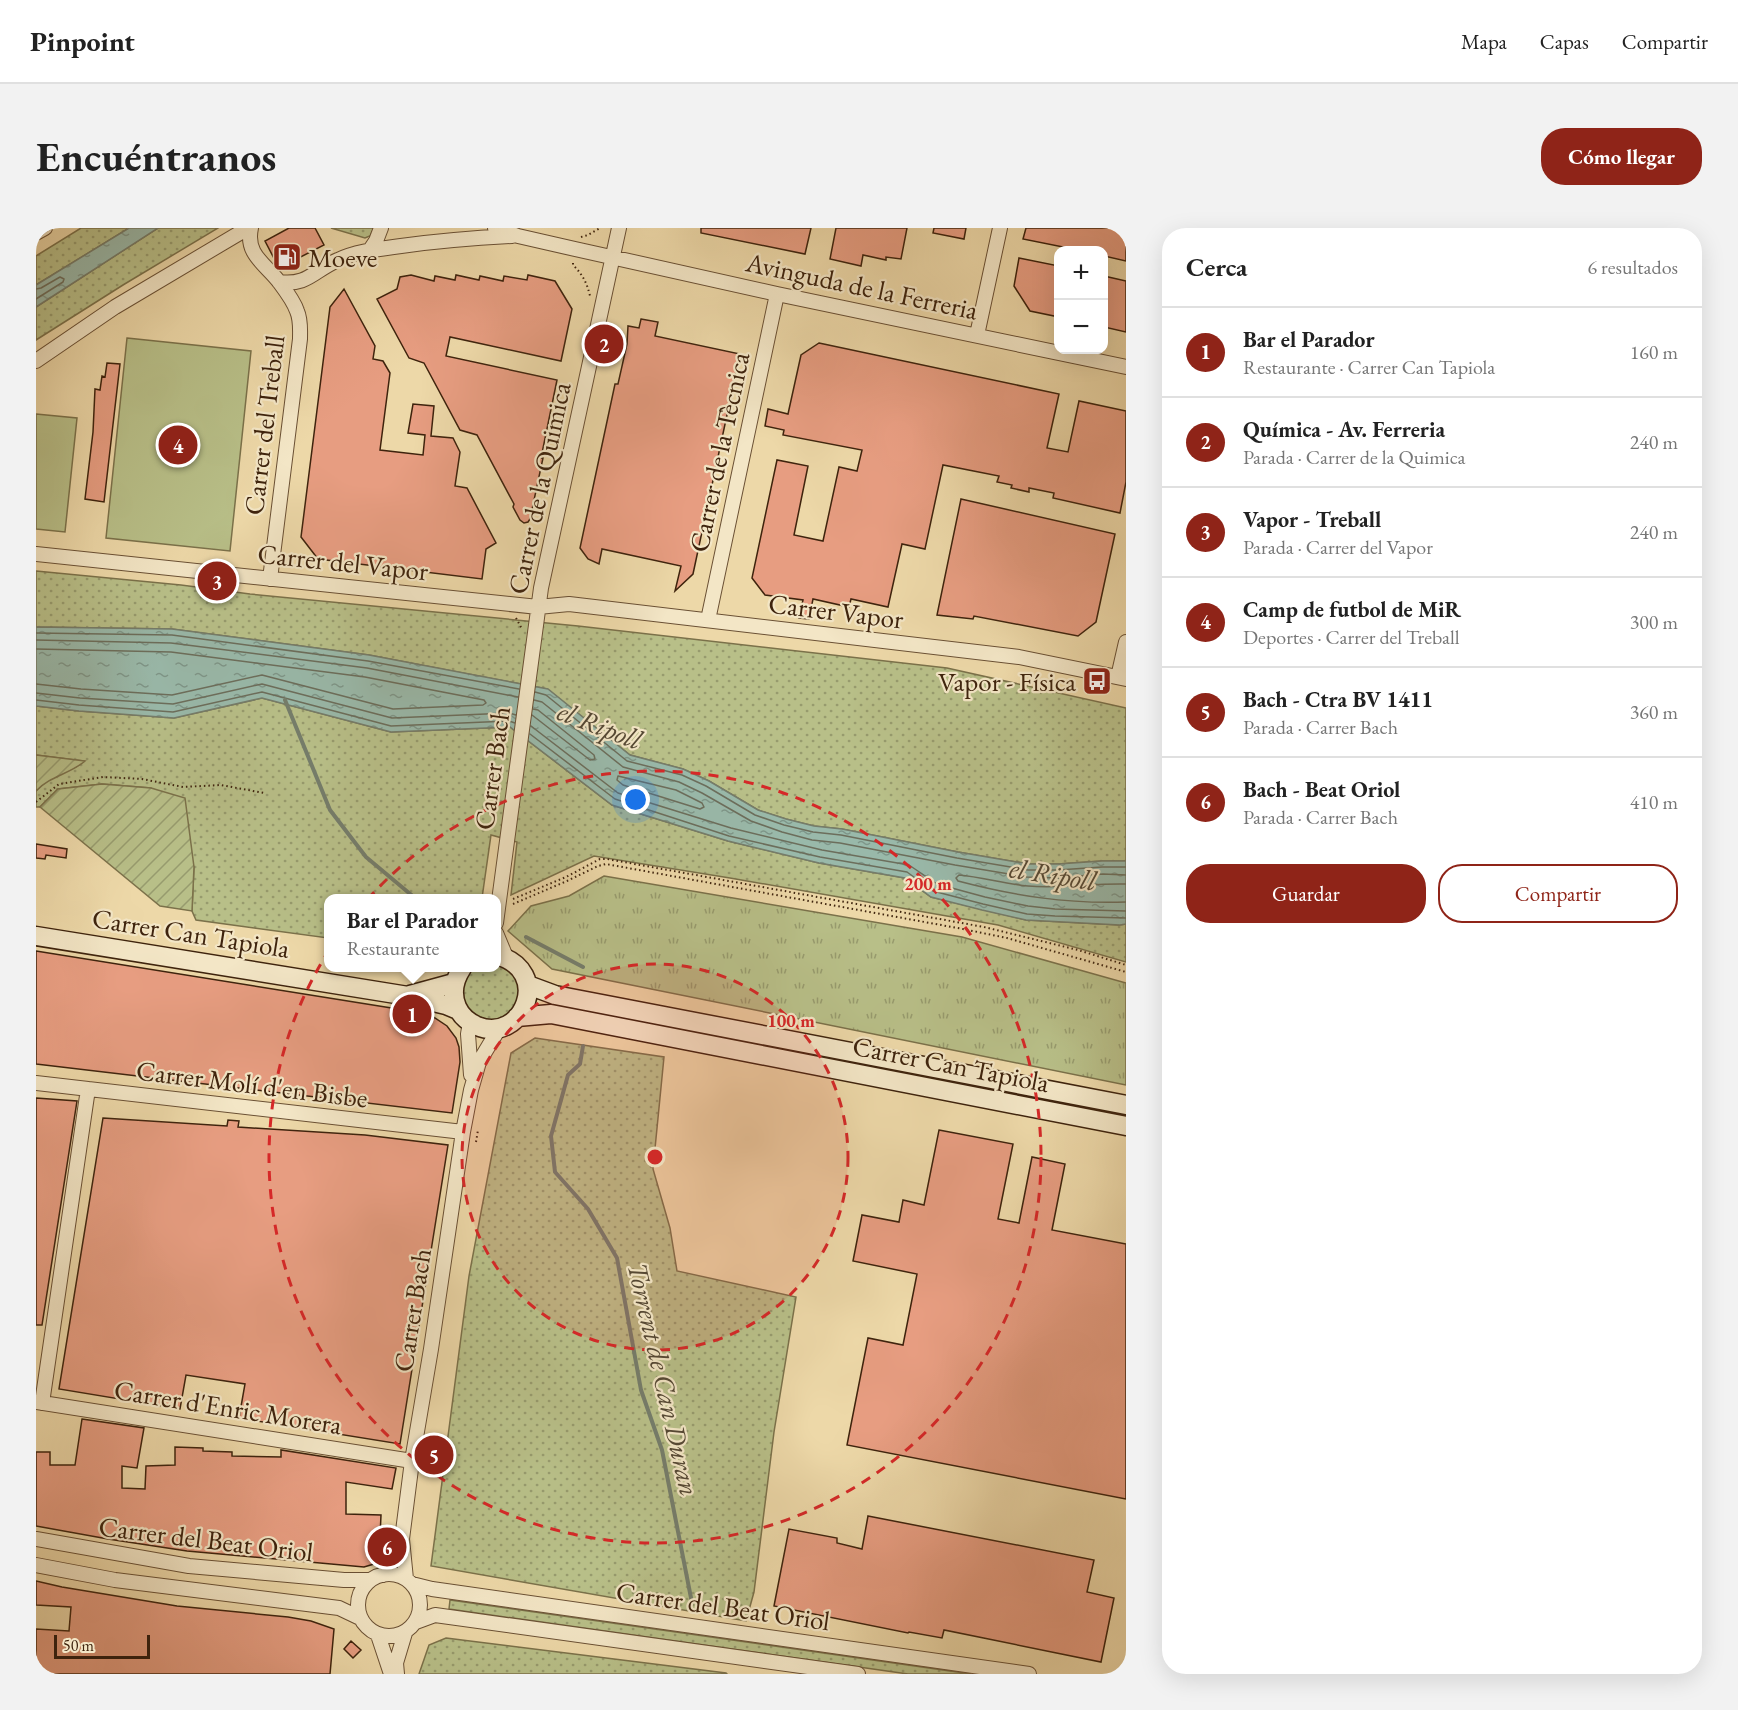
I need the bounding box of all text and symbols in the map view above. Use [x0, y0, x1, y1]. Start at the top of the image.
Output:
text: Pinpoint [30, 23, 135, 59]
text: Mapa [1461, 28, 1507, 55]
text: Capas [1540, 28, 1589, 55]
text: Compartir [1622, 28, 1708, 55]
button: Cómo llegar [1541, 128, 1702, 185]
text: Encuéntranos [36, 129, 276, 184]
place label: Moeve [308, 240, 377, 275]
fuel station icon: Moeve [271, 241, 303, 273]
street label: Avinguda de la Ferreria [742, 244, 981, 328]
map controls [1054, 246, 1108, 354]
button: + [1054, 246, 1108, 300]
text: Cerca [1186, 250, 1247, 284]
text: 6 resultados [1587, 254, 1678, 280]
button: − [1054, 300, 1108, 354]
pin: 2 [584, 322, 624, 366]
text: Bar el Parador [1243, 325, 1375, 354]
street label: Carrer del Treball [236, 333, 292, 517]
text: 1 [1200, 339, 1211, 365]
text: 160 m [1630, 339, 1678, 365]
street label: Carrer de la Tècnica [681, 349, 757, 555]
text: Restaurante · Carrer Can Tapiola [1243, 354, 1495, 380]
street label: Carrer de la Quimica [499, 379, 579, 597]
text: Química - Av. Ferreria [1243, 415, 1445, 444]
pin: 4 [158, 422, 198, 468]
text: 2 [1200, 429, 1211, 455]
text: 240 m [1630, 429, 1678, 455]
text: Parada · Carrer de la Quimica [1243, 444, 1465, 470]
text: Vapor - Treball [1243, 505, 1381, 534]
text: 3 [1200, 519, 1211, 545]
text: 240 m [1630, 519, 1678, 545]
text: Parada · Carrer del Vapor [1243, 534, 1433, 560]
street label: Carrer del Vapor [256, 536, 430, 588]
pin: 3 [198, 558, 237, 604]
street label: Carrer Vapor [767, 585, 905, 637]
text: Camp de futbol de MiR [1243, 595, 1461, 624]
text: 4 [1200, 609, 1211, 635]
text: 300 m [1630, 609, 1678, 635]
text: Deportes · Carrer del Treball [1243, 624, 1459, 650]
place label: Vapor - Física [938, 664, 1076, 699]
bus stop icon: Vapor - Física [1081, 665, 1113, 697]
text: Bach - Ctra BV 1411 [1243, 685, 1433, 714]
water label: el Ripoll [553, 693, 648, 758]
text: 5 [1200, 699, 1211, 725]
text: 360 m [1630, 699, 1678, 725]
street label: Carrer Bach [466, 704, 518, 832]
text: Parada · Carrer Bach [1243, 714, 1398, 740]
text: Bach - Beat Oriol [1243, 775, 1400, 804]
your location [621, 785, 650, 814]
text: 6 [1200, 789, 1211, 815]
text: 410 m [1630, 789, 1678, 815]
text: Parada · Carrer Bach [1243, 804, 1398, 830]
water label: el Ripoll [1007, 849, 1100, 899]
button: Guardar [1186, 864, 1426, 923]
button: Compartir [1438, 864, 1678, 923]
text: 200 m [904, 872, 952, 895]
popup [324, 894, 501, 972]
street label: Carrer Can Tapiola [90, 900, 292, 966]
text: Bar el Parador [347, 906, 478, 935]
text: Restaurante [347, 935, 439, 961]
pin: 1 [392, 992, 431, 1036]
text: 100 m [767, 1009, 815, 1032]
street label: Carrer Can Tapiola [850, 1028, 1052, 1100]
street label: Carrer Molí d'en Bisbe [134, 1052, 370, 1116]
centre of rings [645, 1147, 665, 1167]
street label: Carrer Bach [385, 1246, 439, 1374]
water label: Torrent de Can Duran [620, 1259, 708, 1499]
street label: Carrer d'Enric Morera [112, 1372, 345, 1442]
pin: 5 [414, 1432, 454, 1478]
street label: Carrer del Beat Oriol [97, 1508, 315, 1570]
pin: 6 [368, 1524, 406, 1570]
street label: Carrer del Beat Oriol [614, 1574, 832, 1638]
scale bar [54, 1632, 150, 1660]
text: 50 m [63, 1635, 94, 1656]

